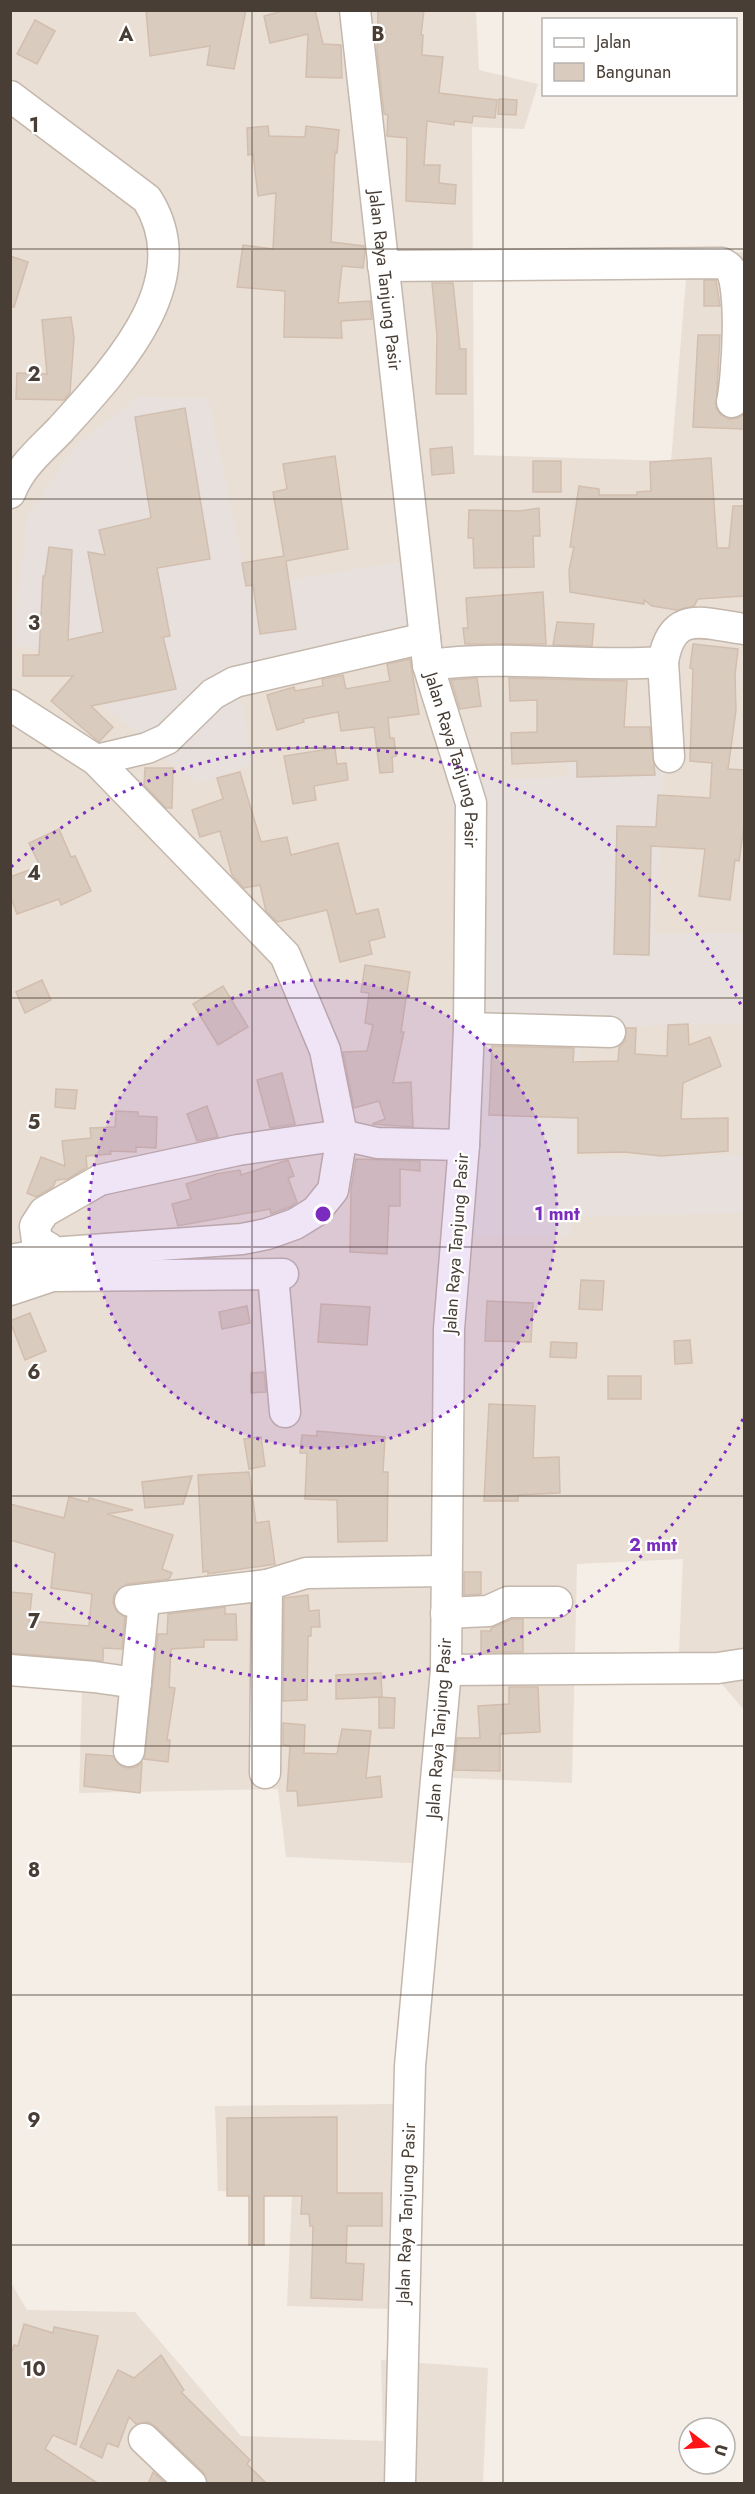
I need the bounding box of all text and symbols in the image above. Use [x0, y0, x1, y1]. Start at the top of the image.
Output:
legend [542, 18, 737, 96]
text: A [118, 20, 134, 49]
text: B [371, 20, 385, 49]
text: Jalan [594, 29, 631, 55]
text: Bangunan [596, 59, 671, 85]
text: 1 [29, 111, 39, 140]
street label: Jalan Raya Tanjung Pasir [362, 187, 408, 373]
text: 2 [27, 360, 41, 389]
text: 3 [28, 609, 40, 638]
street label: Jalan Raya Tanjung Pasir [417, 667, 484, 849]
text: 4 [27, 859, 41, 888]
text: 5 [28, 1108, 41, 1137]
street label: Jalan Raya Tanjung Pasir [437, 1151, 475, 1336]
text: 1 mnt [534, 1201, 580, 1227]
centre of rings [313, 1204, 333, 1224]
text: 6 [27, 1358, 41, 1387]
text: 2 mnt [629, 1532, 677, 1558]
text: 7 [28, 1607, 41, 1636]
street label: Jalan Raya Tanjung Pasir [420, 1636, 458, 1821]
text: 8 [28, 1856, 40, 1885]
text: 9 [27, 2106, 41, 2135]
street label: Jalan Raya Tanjung Pasir [390, 2121, 422, 2306]
text: 10 [22, 2355, 46, 2384]
north arrow [677, 2416, 737, 2476]
text: U [708, 2442, 734, 2459]

